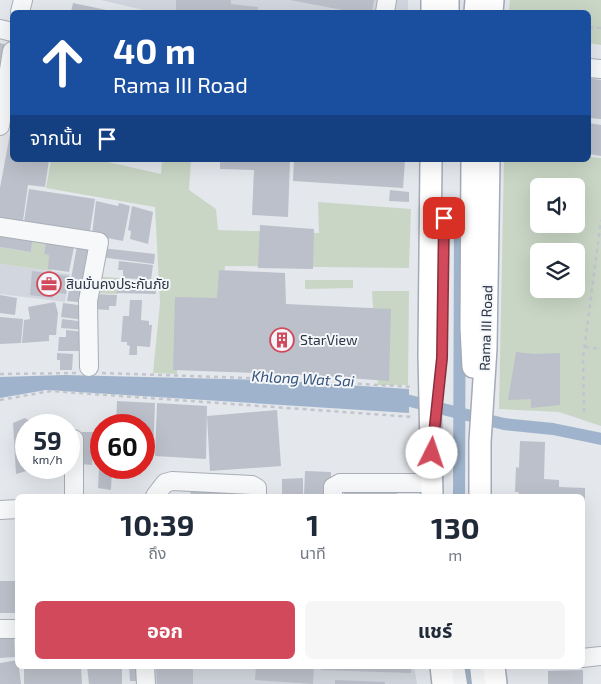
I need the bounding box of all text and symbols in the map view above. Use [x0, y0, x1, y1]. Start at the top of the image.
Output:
text: 40 m [113, 29, 196, 71]
icon: ahead [30, 30, 95, 95]
text: Rama III Road [113, 71, 248, 97]
icon: arrive [93, 125, 121, 153]
text: จากนั้น [30, 126, 83, 149]
map controls [530, 178, 585, 298]
button: sound [530, 178, 585, 233]
pin [423, 197, 465, 239]
icon: arrive [430, 204, 458, 232]
button: layers [530, 243, 585, 298]
office icon: สินมั่นคงประกันภัย [36, 271, 62, 297]
place label: สินมั่นคงประกันภัย [66, 275, 170, 292]
street label: Rama III Road [476, 285, 495, 371]
building icon: StarView [269, 327, 295, 353]
place label: StarView [300, 331, 358, 348]
water label: Khlong Wat Sai [251, 366, 355, 390]
speed limit sign: 60 [90, 414, 155, 479]
text: 59 [33, 425, 62, 455]
position arrow [405, 426, 457, 478]
text: km/h [33, 452, 62, 466]
text: 10:39 [120, 506, 194, 542]
text: 1 [306, 506, 319, 542]
text: 130 [431, 509, 480, 545]
text: ถึง [148, 543, 166, 562]
text: นาที [300, 543, 326, 562]
text: m [448, 545, 462, 564]
button: ออก [35, 601, 295, 659]
button: แชร์ [305, 601, 565, 659]

